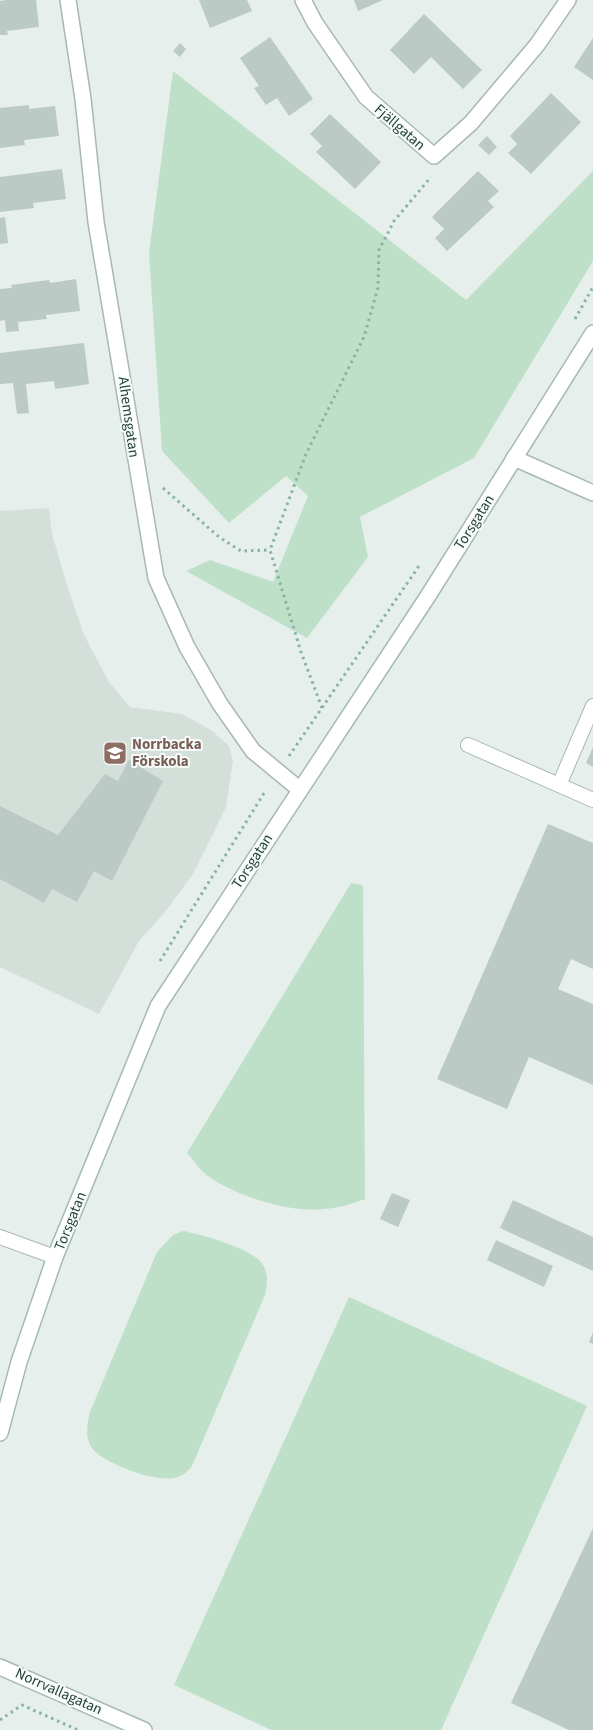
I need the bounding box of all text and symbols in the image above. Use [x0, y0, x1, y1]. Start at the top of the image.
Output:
street label: Fjällgatan [370, 99, 430, 155]
street label: Alhemsgatan [112, 375, 145, 459]
street label: Torsgatan [449, 490, 500, 554]
place label: Norrbacka Förskola [132, 734, 202, 772]
school or university icon: Norrbacka Förskola [102, 740, 128, 766]
street label: Torsgatan [227, 830, 278, 893]
street label: Torsgatan [49, 1189, 92, 1254]
street label: Norrvallagatan [12, 1663, 106, 1720]

